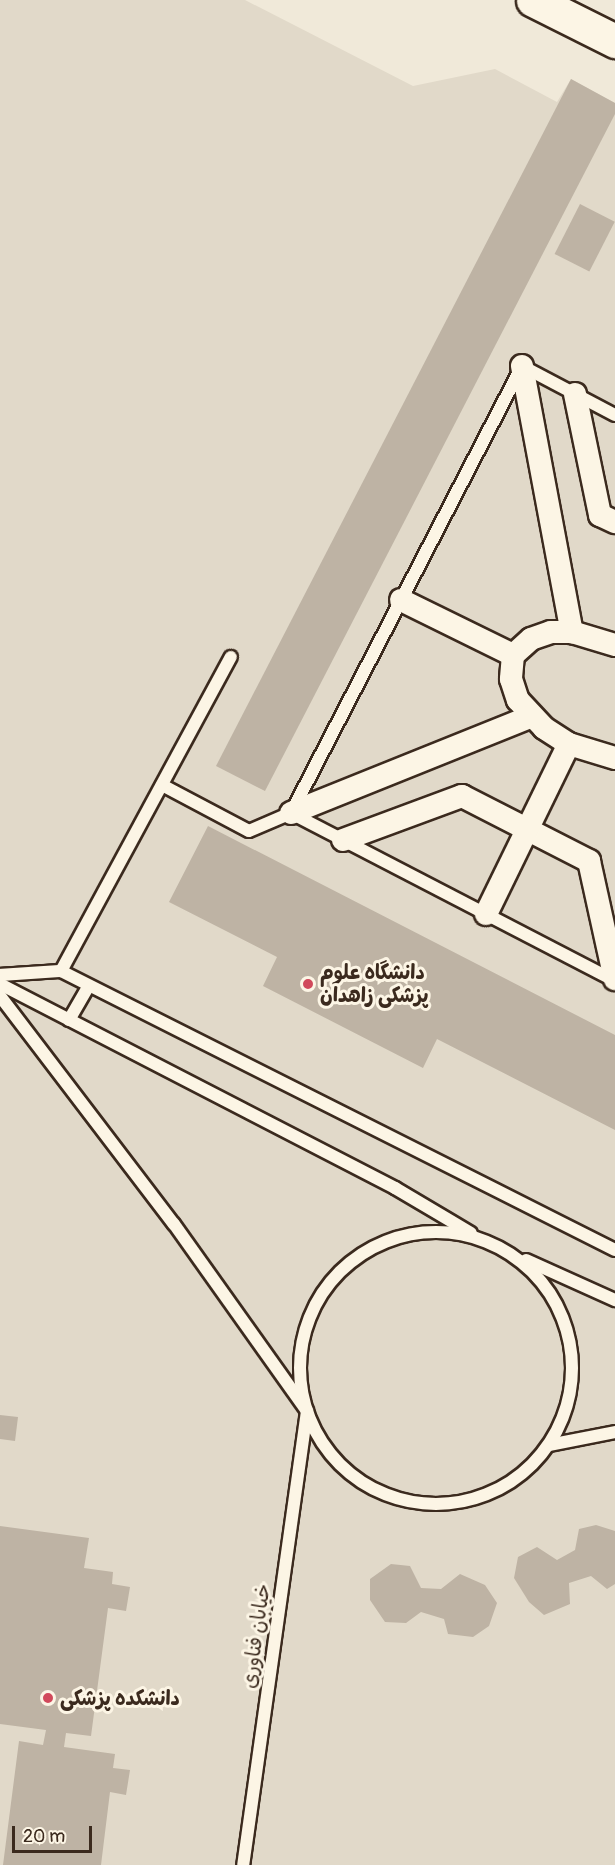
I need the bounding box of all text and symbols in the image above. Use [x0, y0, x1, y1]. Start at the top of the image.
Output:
place label: دانشگاه علوم پزشکی زاهدان [320, 960, 429, 1007]
marker: دانشگاه علوم پزشکی زاهدان [301, 977, 315, 991]
street label: خیابان فناوری [237, 1582, 275, 1690]
place label: دانشکده پزشکی [60, 1686, 180, 1710]
marker: دانشکده پزشکی [41, 1691, 55, 1705]
scale bar [15, 1814, 94, 1852]
text: 20 m [23, 1825, 65, 1848]

